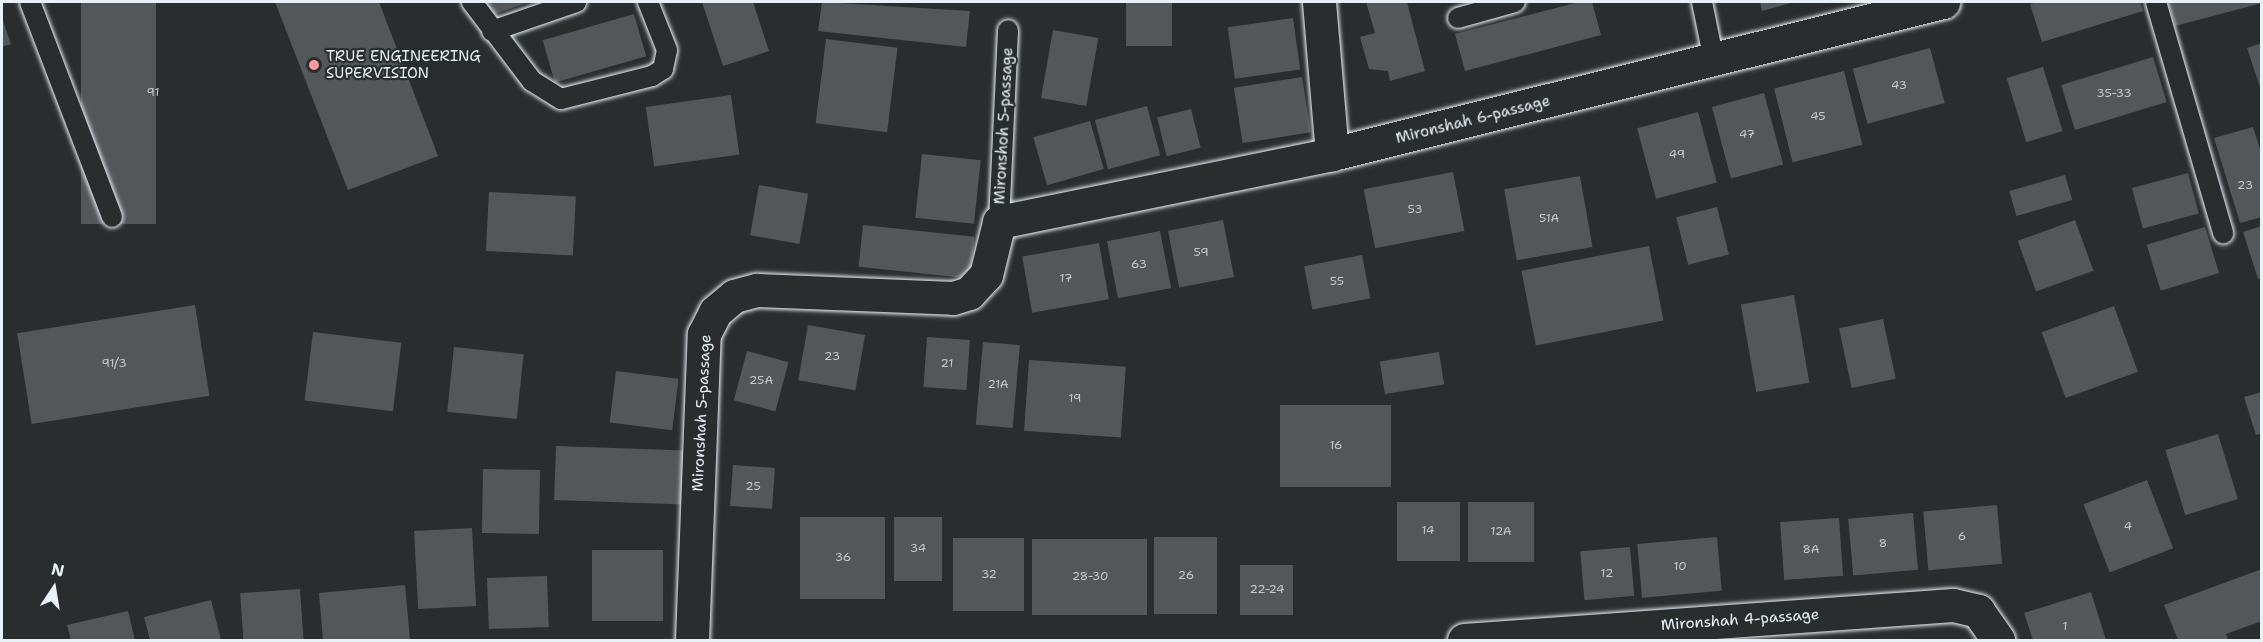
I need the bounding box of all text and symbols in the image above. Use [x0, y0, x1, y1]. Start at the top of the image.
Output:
place label: TRUE ENGINEERING SUPERVISION [326, 47, 481, 82]
street label: Mironshoh 5-passage [991, 47, 1017, 205]
marker: TRUE ENGINEERING SUPERVISION [307, 58, 321, 72]
house number: 43 [1891, 79, 1907, 93]
house number: 91 [146, 86, 160, 100]
house number: 35-33 [2096, 87, 2132, 101]
street label: Mironshah 6-passage [1394, 92, 1552, 148]
house number: 45 [1810, 110, 1826, 124]
house number: 47 [1739, 128, 1755, 142]
house number: 49 [1669, 148, 1685, 162]
house number: 23 [2237, 179, 2253, 193]
house number: 53 [1407, 203, 1423, 217]
house number: 51A [1539, 212, 1559, 226]
house number: 59 [1193, 246, 1209, 260]
house number: 63 [1131, 258, 1147, 272]
house number: 17 [1060, 272, 1072, 286]
house number: 55 [1330, 275, 1344, 289]
street label: Mironshah 5-passage [689, 334, 715, 492]
house number: 23 [824, 350, 840, 364]
house number: 91/3 [101, 357, 127, 371]
house number: 21 [941, 357, 953, 371]
house number: 25A [749, 374, 773, 388]
house number: 21A [987, 378, 1009, 392]
house number: 19 [1069, 392, 1081, 406]
house number: 16 [1329, 439, 1343, 453]
house number: 25 [745, 480, 761, 494]
house number: 4 [2124, 520, 2132, 534]
house number: 14 [1422, 524, 1434, 538]
house number: 12A [1490, 525, 1512, 539]
house number: 6 [1958, 530, 1966, 544]
house number: 8 [1879, 537, 1887, 551]
house number: 34 [910, 542, 926, 556]
house number: 8A [1802, 543, 1820, 557]
house number: 36 [835, 551, 851, 565]
north arrow [24, 558, 84, 618]
text: N [49, 558, 66, 581]
house number: 10 [1673, 560, 1687, 574]
house number: 12 [1601, 567, 1613, 581]
house number: 32 [981, 568, 997, 582]
house number: 26 [1178, 569, 1194, 583]
house number: 28-30 [1072, 570, 1108, 584]
house number: 22-24 [1250, 583, 1284, 597]
street label: Mironshah 4-passage [1660, 605, 1820, 635]
house number: 1 [2062, 620, 2068, 634]

